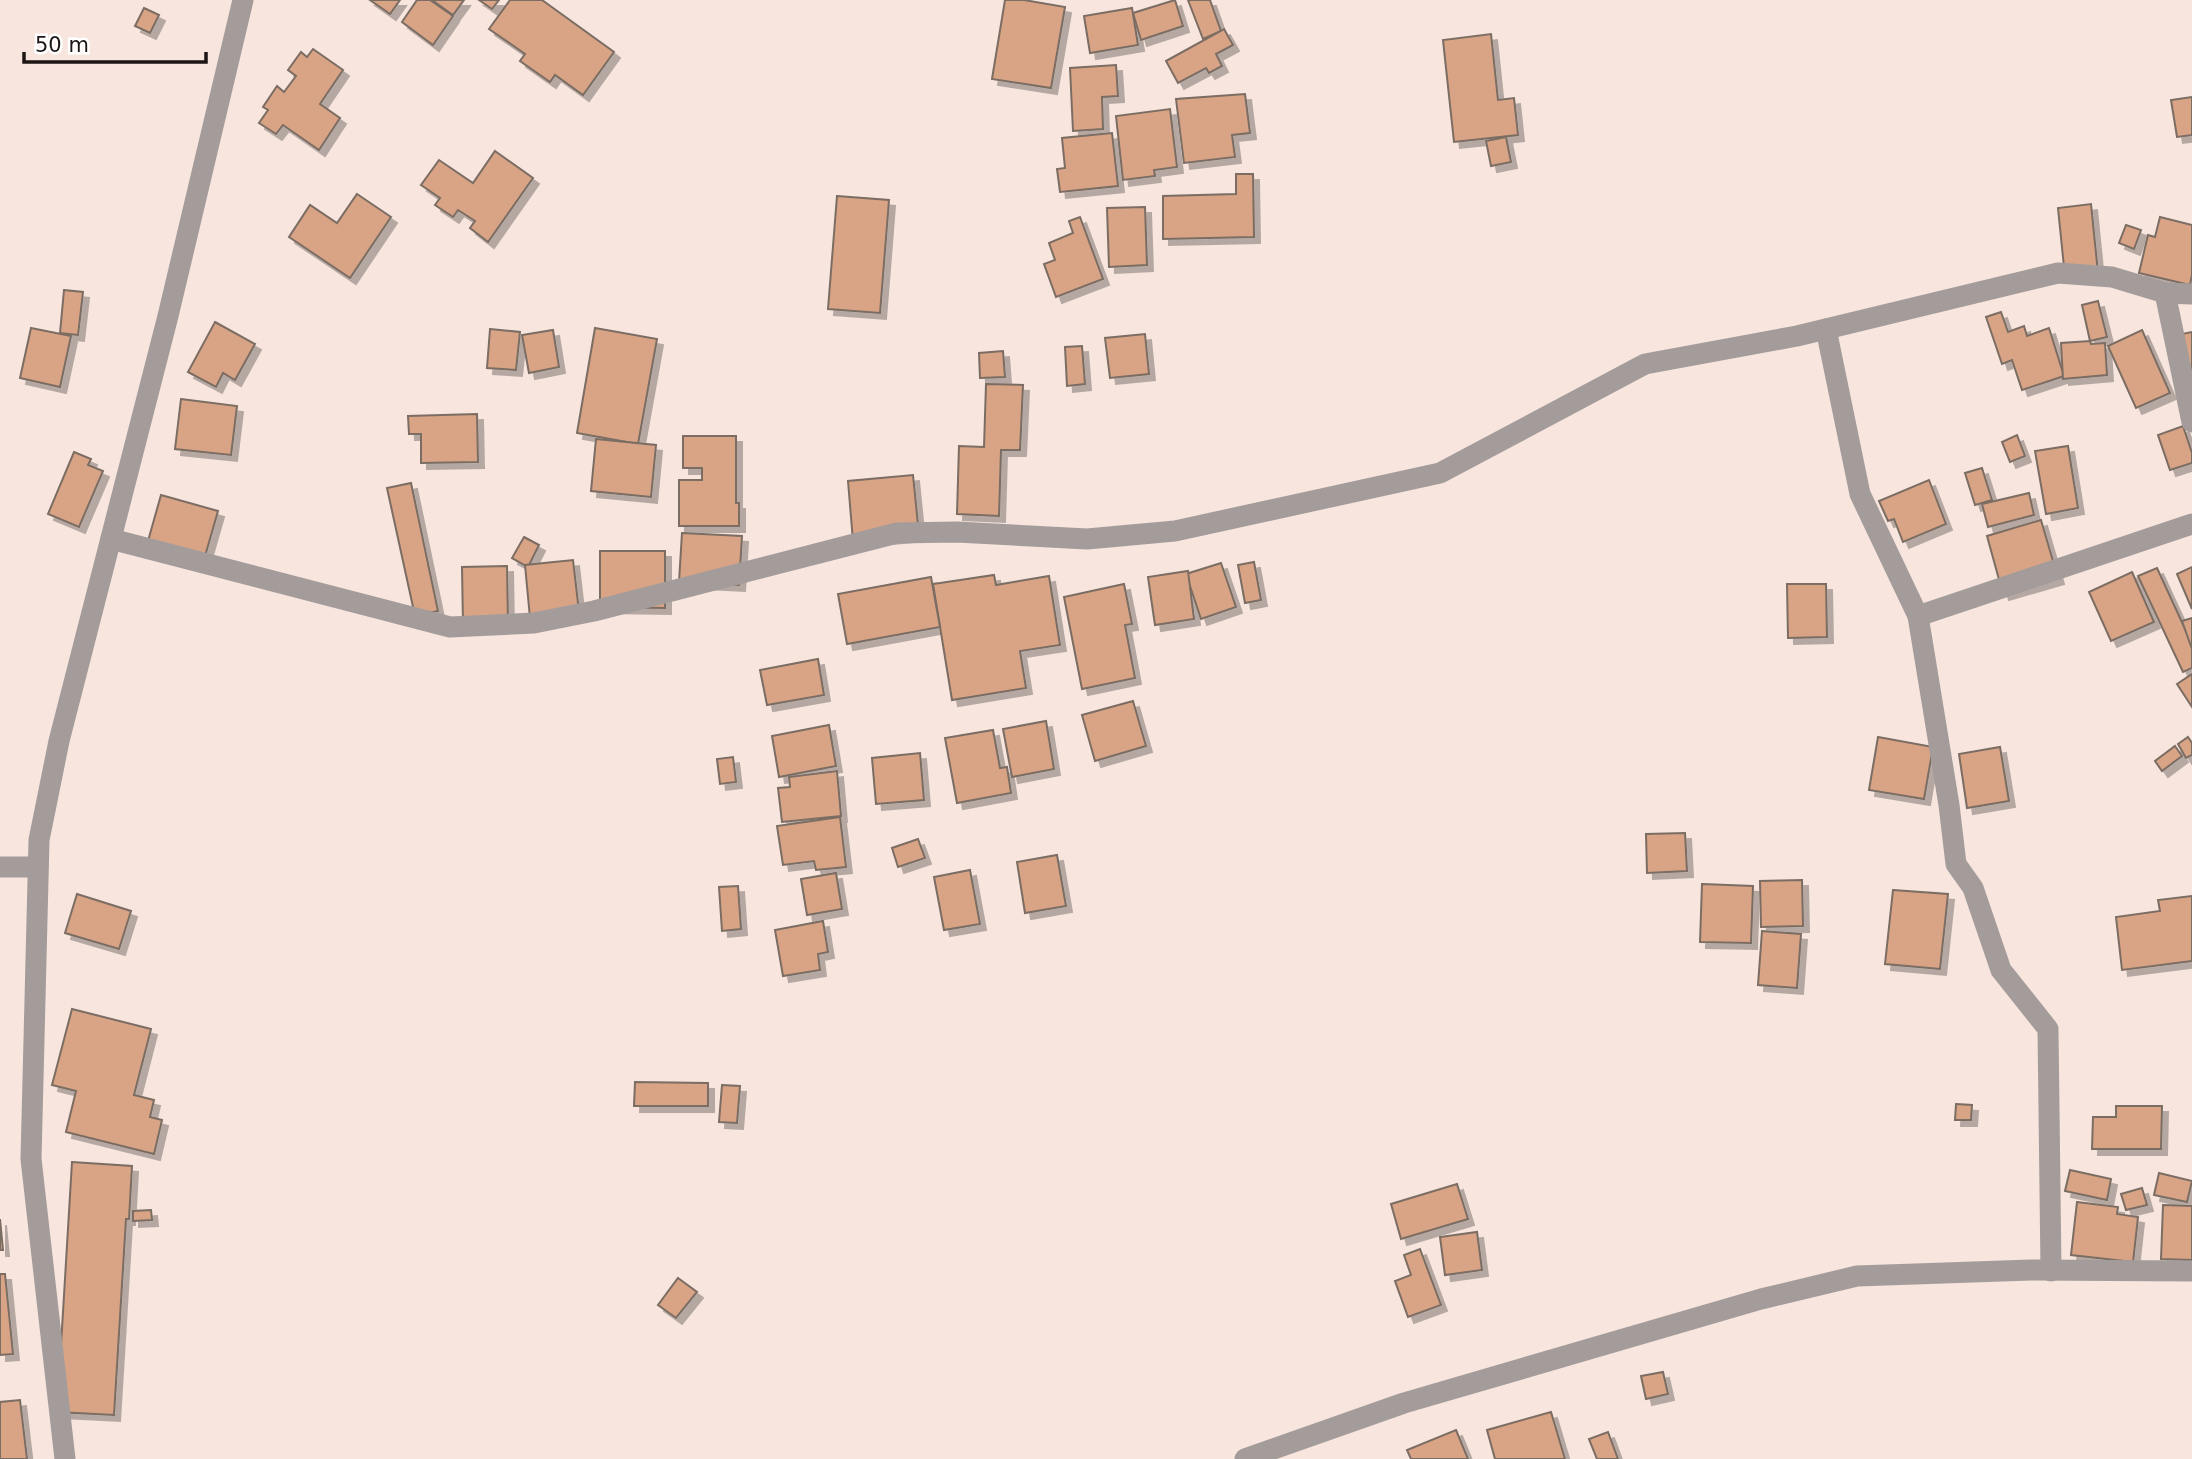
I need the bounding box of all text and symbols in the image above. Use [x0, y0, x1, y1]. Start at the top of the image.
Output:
scale bar [24, 21, 206, 65]
text: 50 m [35, 33, 89, 57]

